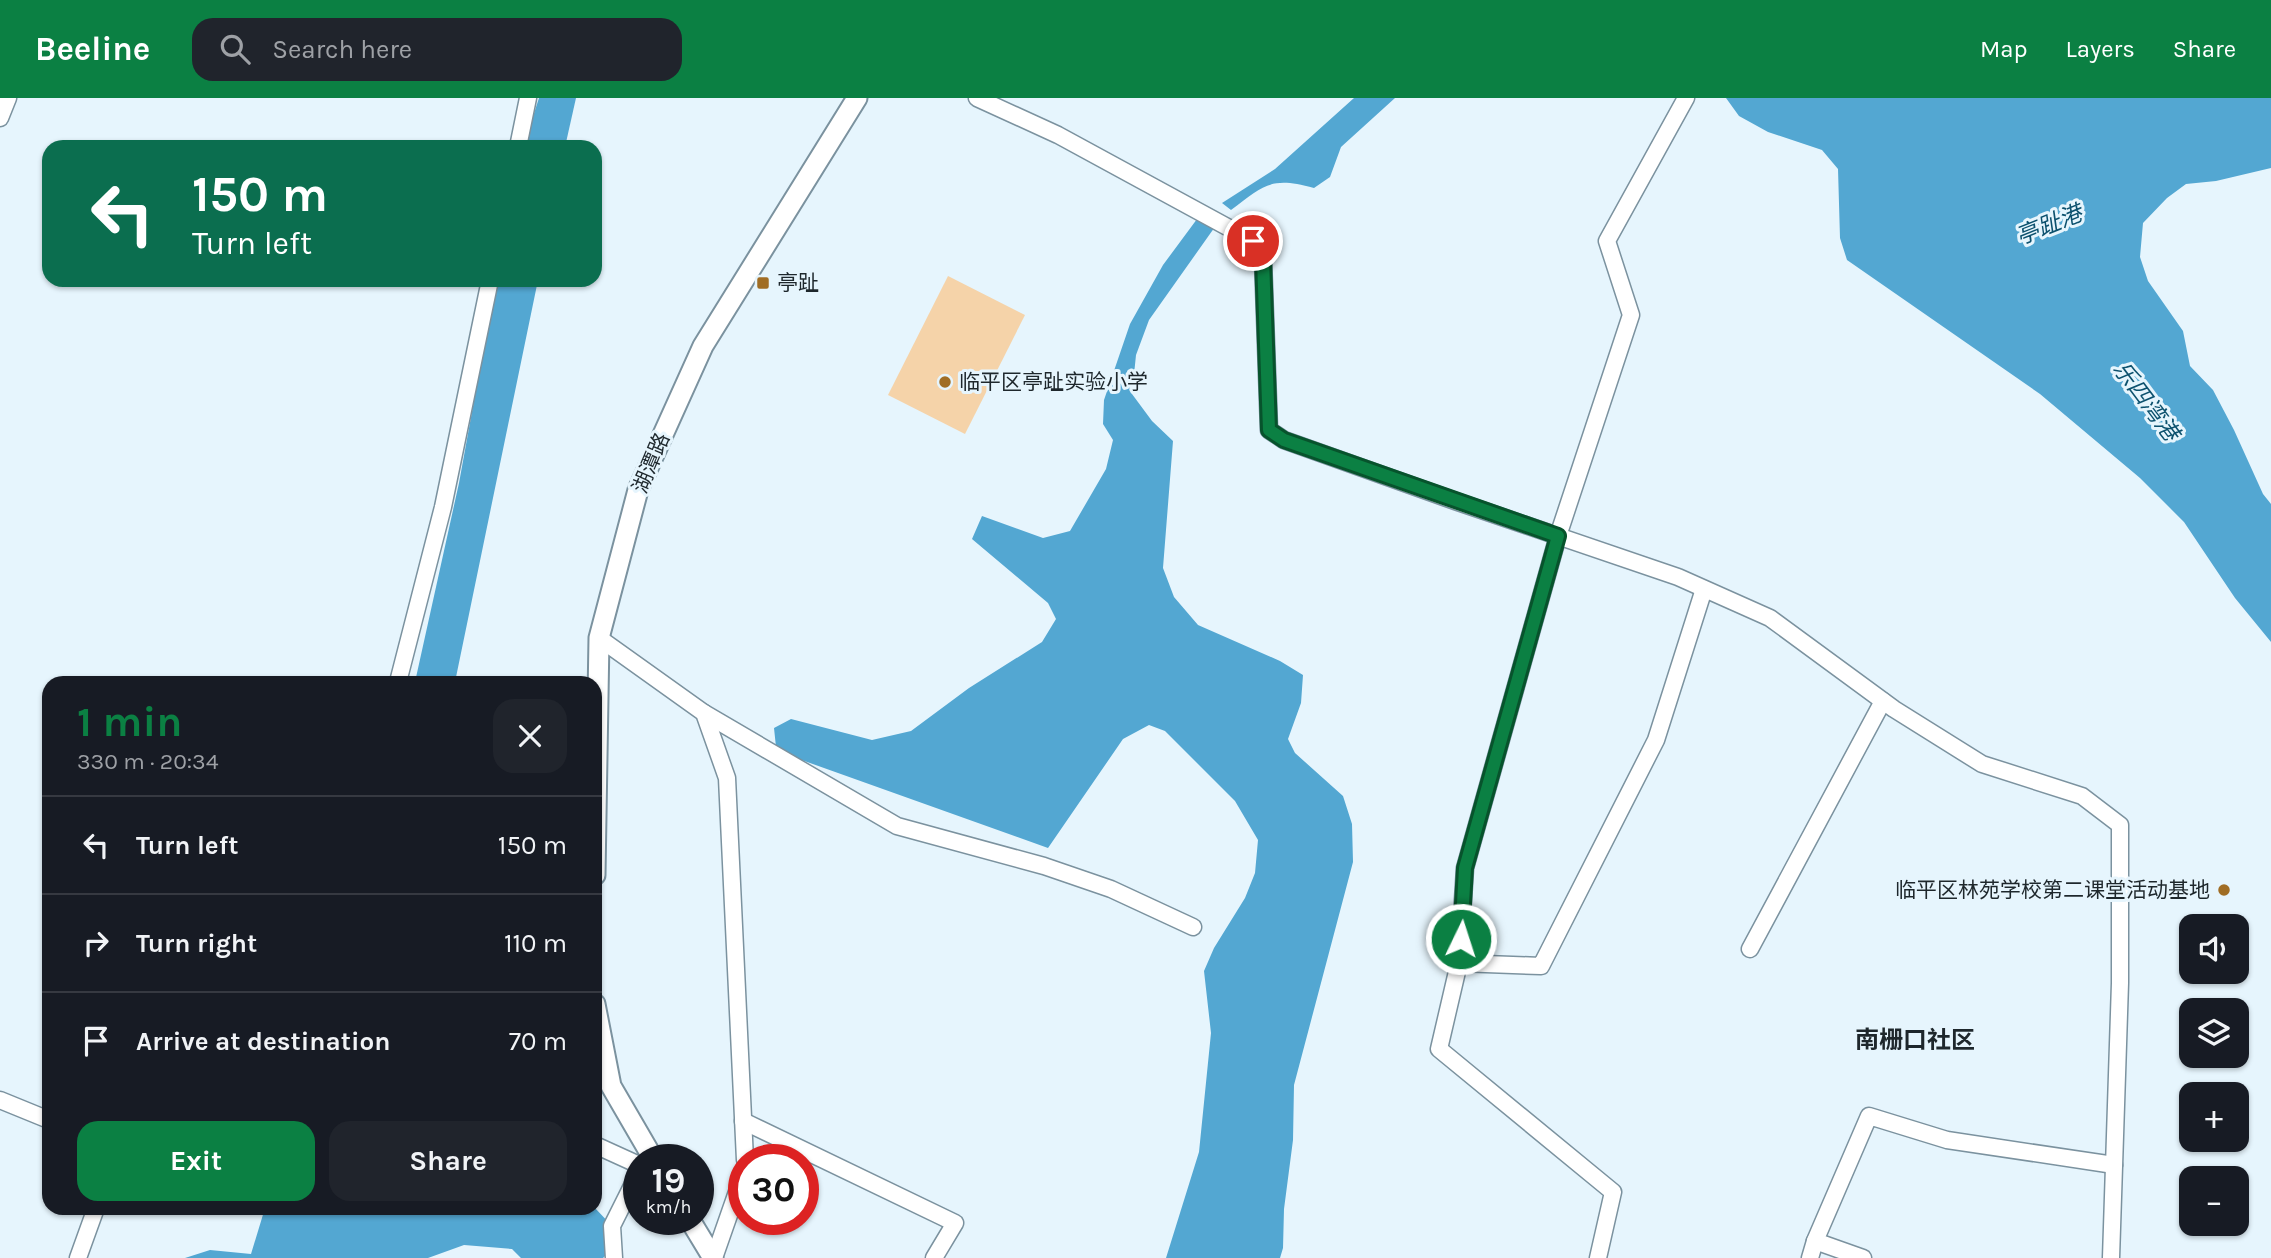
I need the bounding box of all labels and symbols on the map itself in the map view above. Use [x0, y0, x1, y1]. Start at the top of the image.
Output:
water label: 亭趾港 [2012, 198, 2089, 250]
pin [1223, 211, 1283, 271]
place label: 亭趾 [777, 271, 819, 295]
marker: 亭趾 [755, 275, 771, 291]
water label: 乐四湾港 [2108, 356, 2186, 448]
place label: 临平区亭趾实验小学 [959, 370, 1148, 394]
marker: 临平区亭趾实验小学 [937, 374, 953, 390]
street label: 湖潭路 [628, 429, 674, 497]
place label: 临平区林苑学校第二课堂活动基地 [1895, 878, 2210, 902]
marker: 临平区林苑学校第二课堂活动基地 [2216, 882, 2232, 898]
position arrow [1424, 902, 1498, 976]
district label: 南栅口社区 [1855, 1026, 1975, 1054]
speed limit sign: 30 [728, 1144, 819, 1235]

